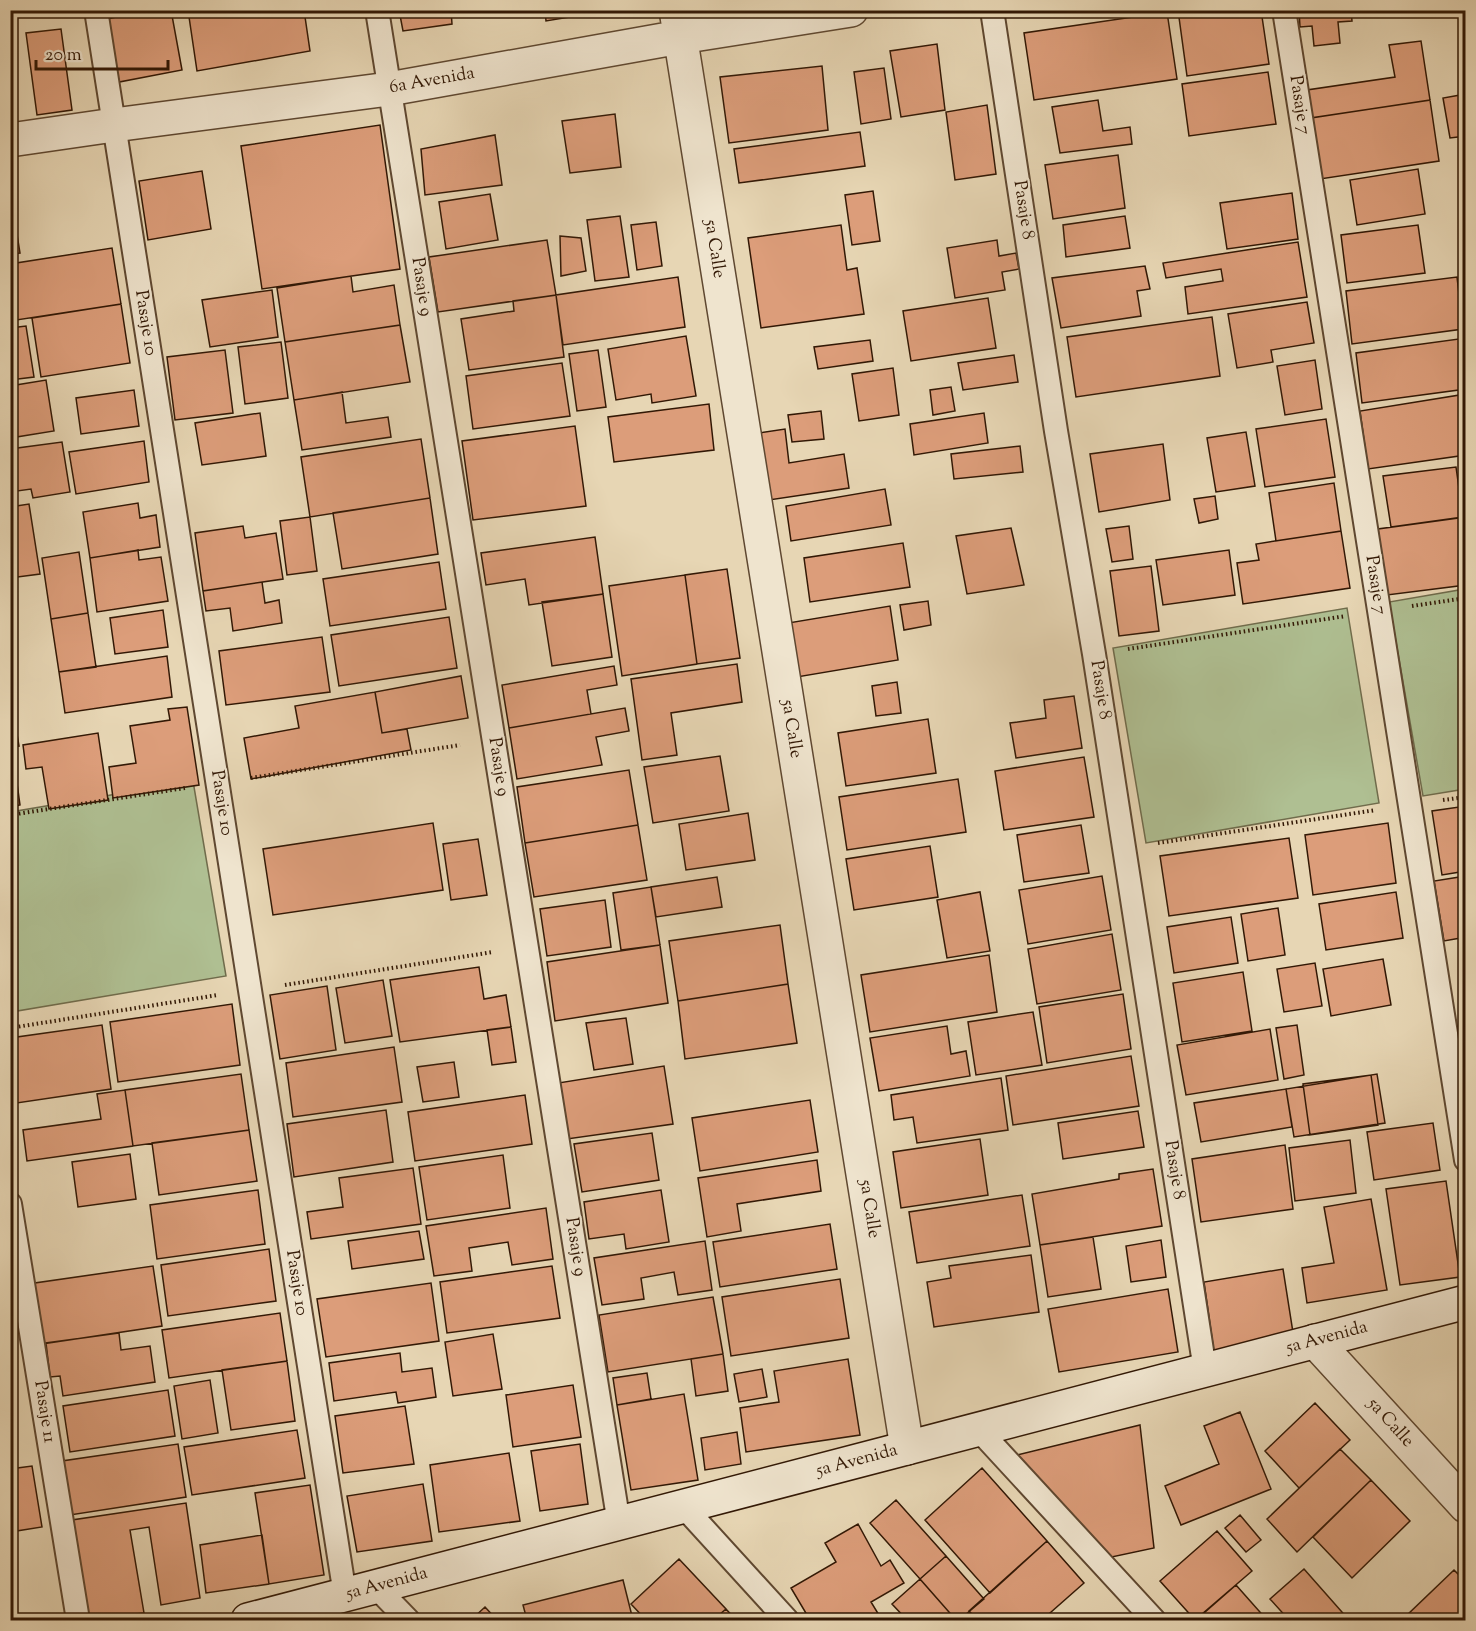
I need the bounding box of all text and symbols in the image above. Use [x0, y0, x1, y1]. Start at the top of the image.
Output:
scale bar [36, 33, 168, 71]
text: 20 m [45, 43, 82, 69]
street label: 6a Avenida [387, 61, 477, 101]
street label: Pasaje 7 [1281, 74, 1317, 136]
street label: Pasaje 8 [1005, 179, 1041, 241]
street label: 5a Calle [696, 217, 731, 280]
street label: Pasaje 9 [404, 256, 439, 319]
street label: Pasaje 10 [127, 288, 163, 358]
street label: Pasaje 7 [1357, 554, 1393, 616]
street label: Pasaje 8 [1082, 659, 1118, 721]
street label: 5a Calle [773, 697, 808, 760]
street label: Pasaje 9 [481, 736, 516, 799]
street label: Pasaje 10 [203, 768, 239, 838]
street label: Pasaje 8 [1156, 1139, 1192, 1201]
street label: 5a Calle [851, 1177, 886, 1240]
street label: Pasaje 9 [558, 1216, 593, 1279]
street label: Pasaje 10 [278, 1248, 314, 1318]
street label: 5a Avenida [1282, 1315, 1371, 1362]
street label: Pasaje 11 [26, 1379, 62, 1445]
street label: 5a Calle [1360, 1392, 1419, 1454]
street label: 5a Avenida [812, 1438, 901, 1485]
street label: 5a Avenida [342, 1561, 431, 1608]

